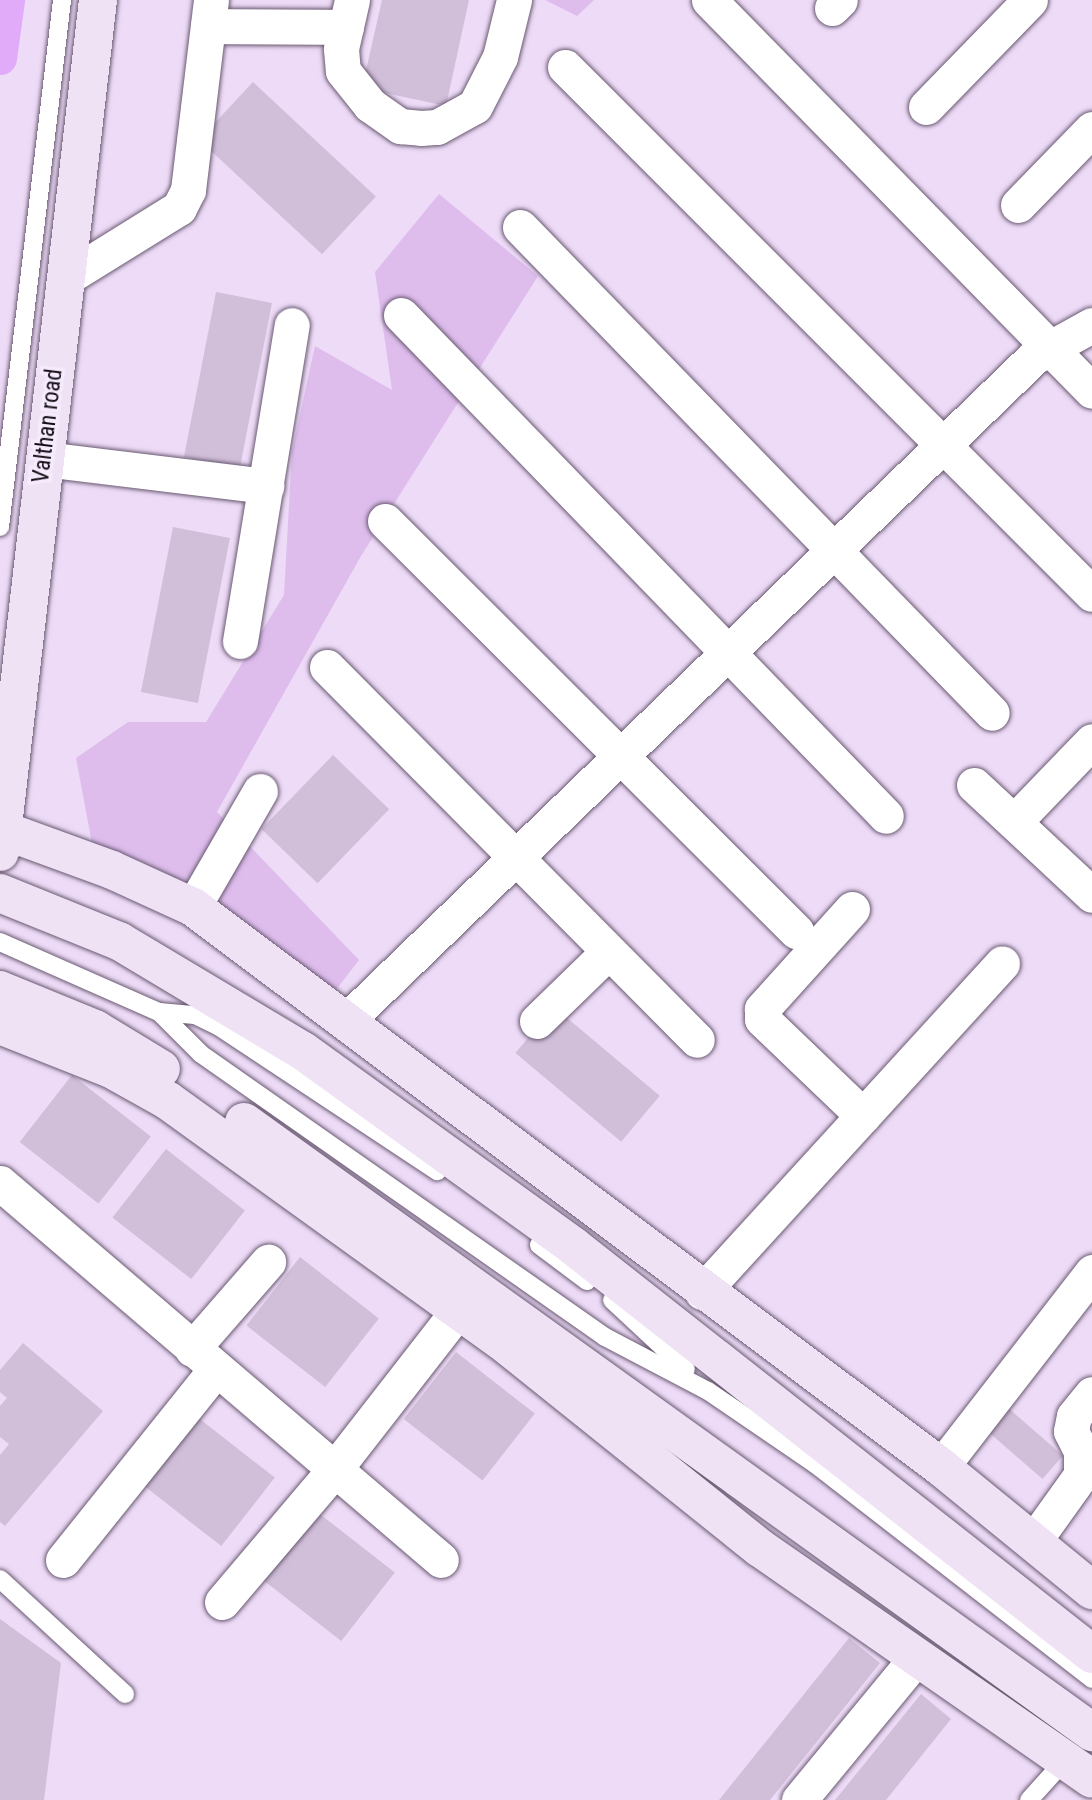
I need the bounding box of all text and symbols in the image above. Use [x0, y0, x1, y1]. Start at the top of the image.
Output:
street label: Valthan road [27, 367, 69, 485]

